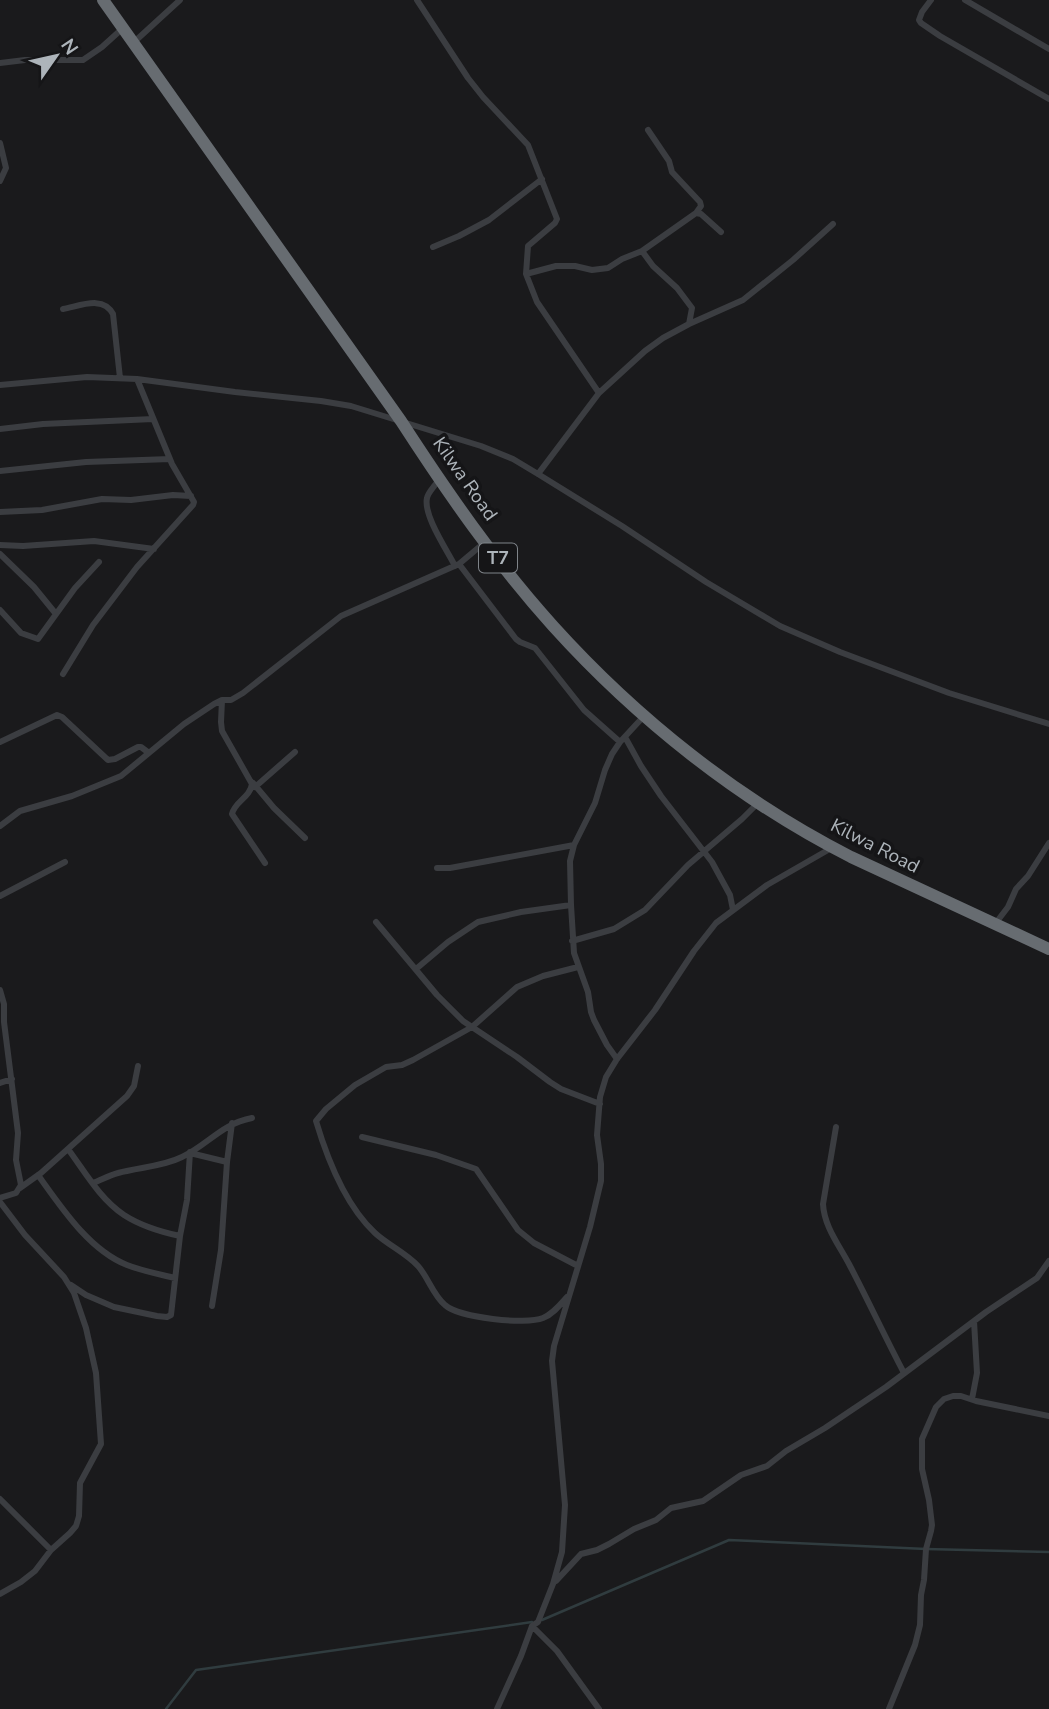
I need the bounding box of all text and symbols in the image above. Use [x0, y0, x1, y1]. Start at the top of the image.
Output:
north arrow [21, 21, 91, 91]
text: N [55, 34, 84, 60]
street label: Kilwa Road [427, 432, 503, 526]
road number: T7 [479, 544, 517, 572]
street label: Kilwa Road [826, 812, 924, 880]

